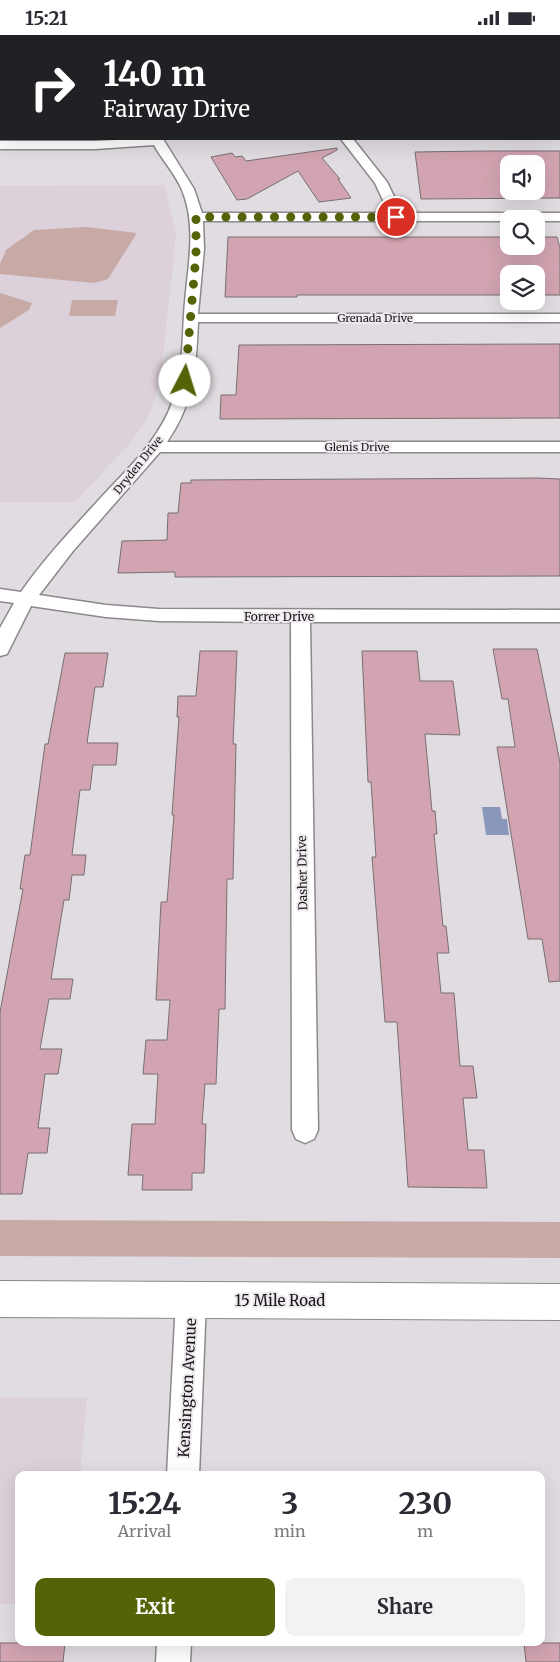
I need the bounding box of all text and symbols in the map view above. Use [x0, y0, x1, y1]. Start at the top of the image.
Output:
text: 15:21 [25, 6, 68, 30]
text: 140 m [103, 52, 206, 96]
icon: right [20, 55, 85, 120]
text: Fairway Drive [103, 95, 250, 123]
map controls [500, 155, 545, 310]
button: sound [500, 155, 545, 200]
pin [375, 196, 417, 238]
icon: arrive [382, 203, 410, 231]
button: search [500, 210, 545, 255]
button: layers [500, 265, 545, 310]
street label: Grenada Drive [337, 311, 413, 325]
position arrow [158, 354, 210, 406]
street label: Dryden Drive [110, 433, 166, 497]
street label: Glenis Drive [325, 440, 390, 454]
street label: Forrer Drive [244, 609, 314, 624]
street label: Dasher Drive [294, 835, 310, 911]
street label: 15 Mile Road [235, 1291, 325, 1310]
street label: Kensington Avenue [174, 1318, 200, 1458]
text: 15:24 [108, 1484, 181, 1522]
text: 3 [281, 1484, 298, 1522]
text: 230 [398, 1484, 452, 1522]
text: Arrival [118, 1521, 171, 1541]
text: min [274, 1521, 306, 1541]
text: m [417, 1521, 433, 1541]
button: Exit [35, 1578, 275, 1636]
button: Share [285, 1578, 525, 1636]

